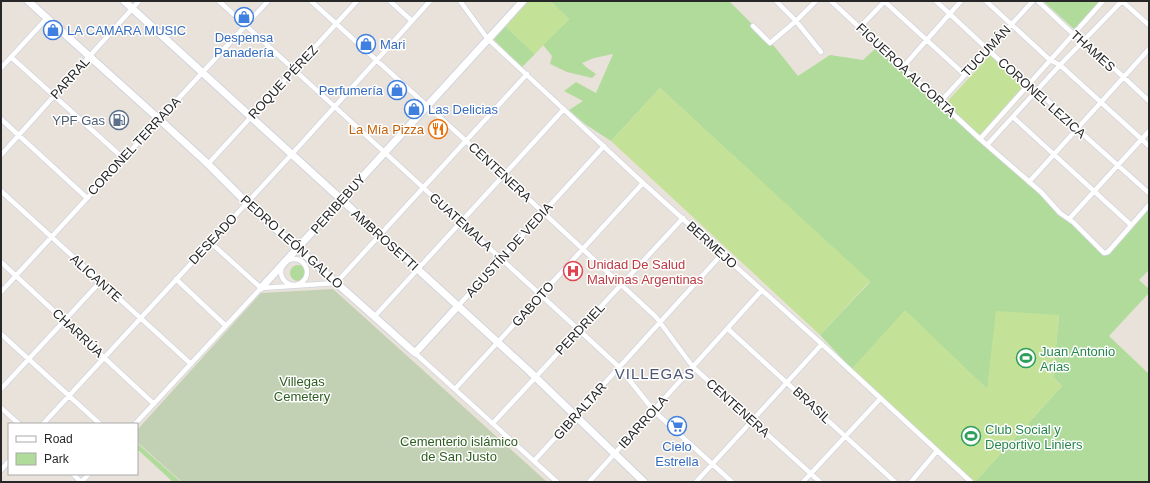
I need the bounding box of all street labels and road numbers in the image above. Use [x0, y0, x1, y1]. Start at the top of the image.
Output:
street label: FIGUEROA ALCORTA [853, 20, 959, 120]
street label: TUCUMÁN [958, 22, 1014, 80]
street label: THAMES [1068, 27, 1118, 75]
street label: ROQUE PÉREZ [245, 42, 321, 122]
street label: PARRAL [47, 54, 93, 102]
street label: CORONEL LEZICA [995, 55, 1089, 142]
street label: CORONEL TERRADA [84, 93, 184, 198]
street label: CENTENERA [466, 139, 535, 205]
street label: PERIBEBUY [308, 171, 369, 237]
street label: GUATEMALA [427, 190, 496, 254]
street label: PEDRO LEÓN GALLO [238, 192, 346, 292]
street label: AGUSTÍN DE VEDIA [463, 199, 556, 300]
street label: AMBROSETTI [349, 206, 421, 274]
street label: DESEADO [186, 211, 240, 267]
street label: BERMEJO [684, 218, 740, 272]
street label: ALICANTE [67, 251, 125, 305]
street label: GABOTO [509, 278, 557, 330]
street label: PERDRIEL [552, 300, 608, 358]
street label: CHARRÚA [49, 306, 107, 361]
street label: CENTENERA [703, 376, 773, 441]
street label: GIBRALTAR [550, 379, 610, 443]
street label: BRASIL [790, 384, 834, 426]
street label: IBARROLA [615, 392, 671, 451]

